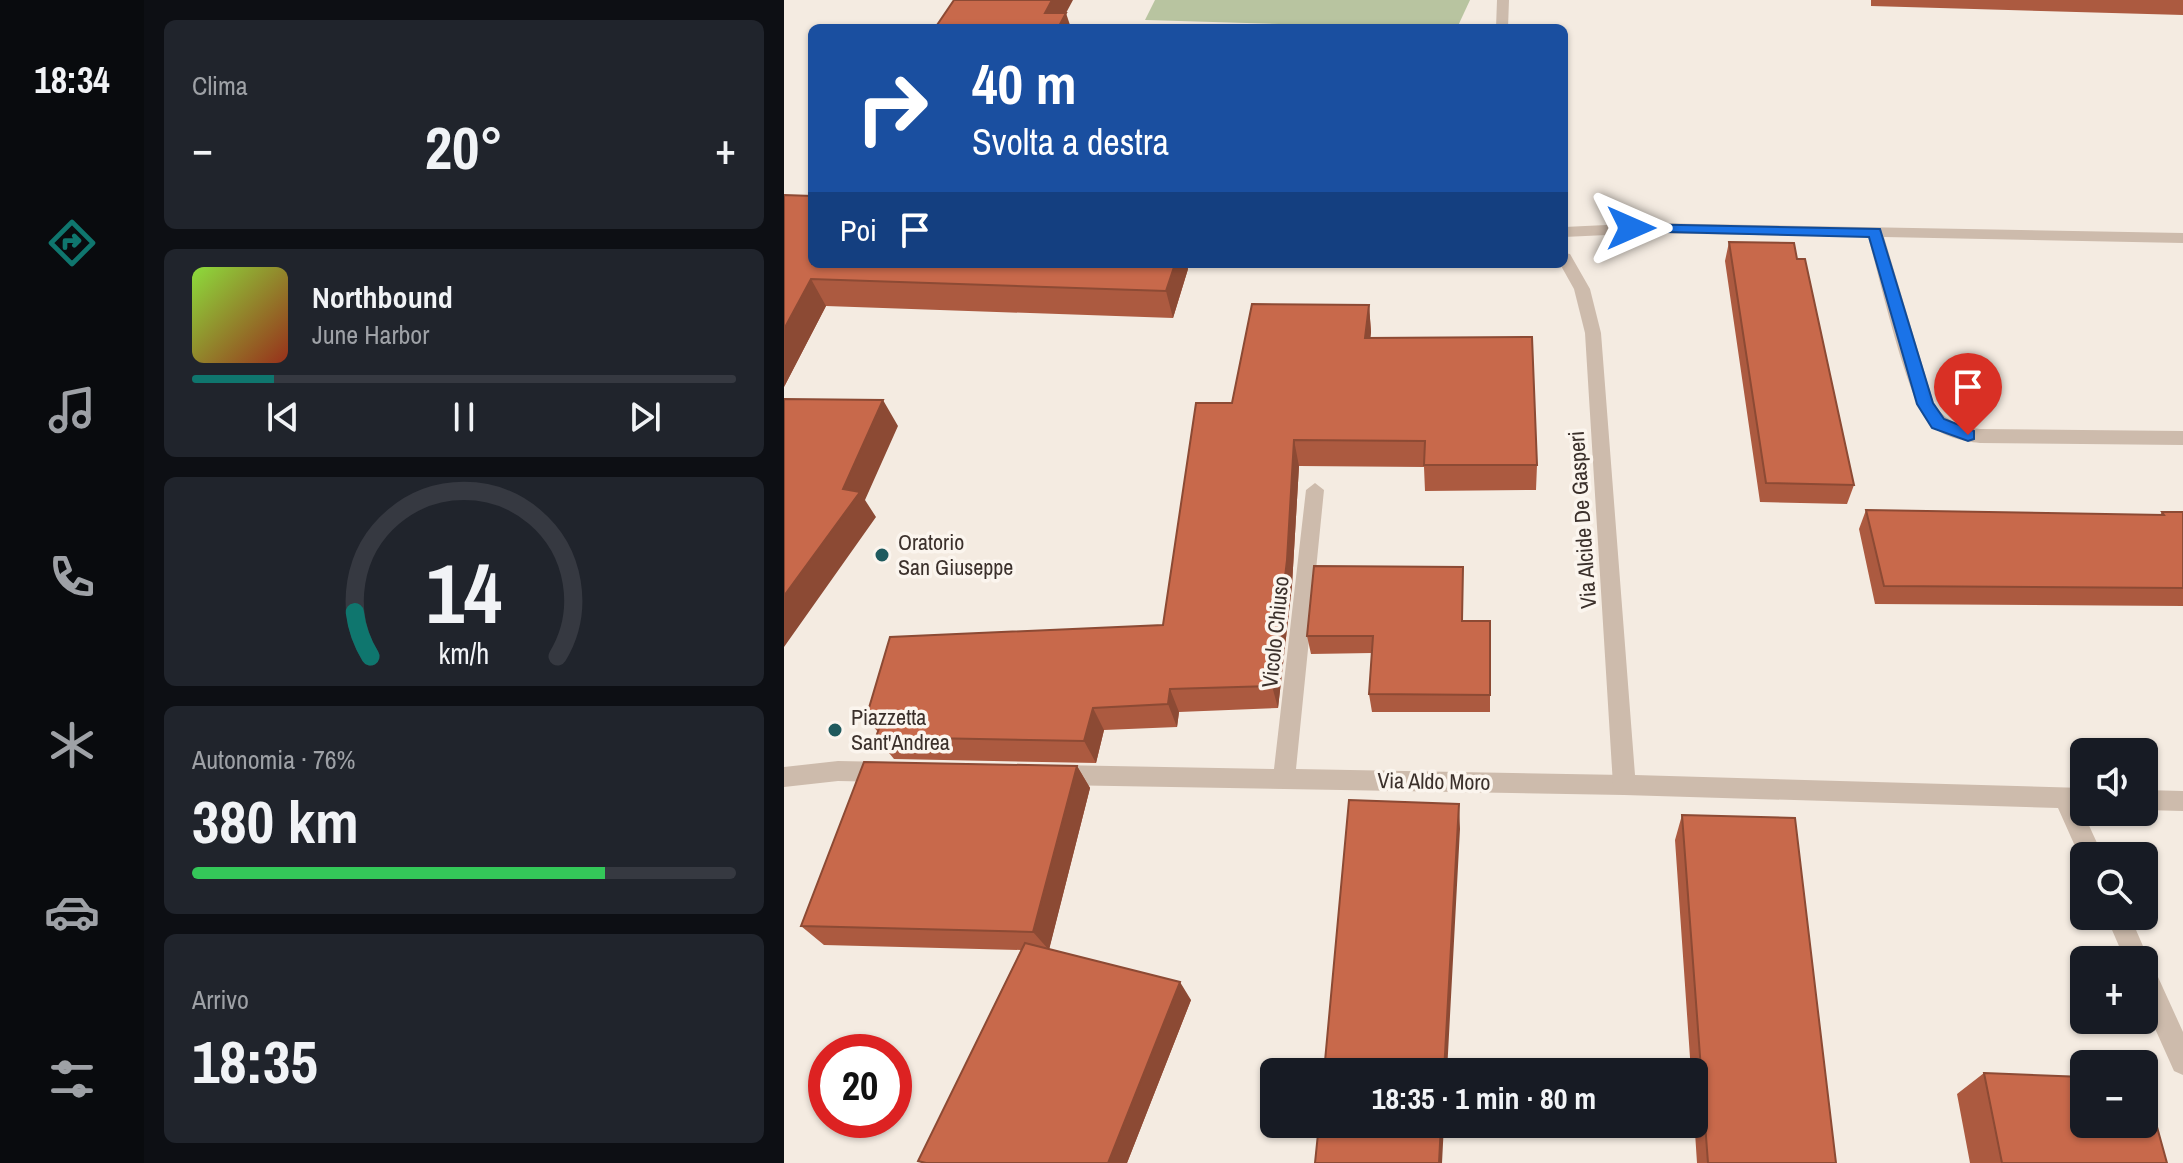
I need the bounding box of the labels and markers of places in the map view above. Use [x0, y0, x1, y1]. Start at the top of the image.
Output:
pin [1934, 353, 2002, 435]
place label: Oratorio San Giuseppe [898, 527, 1013, 582]
marker: Oratorio San Giuseppe [873, 546, 891, 564]
place label: Piazzetta Sant'Andrea [851, 702, 950, 757]
marker: Piazzetta Sant'Andrea [826, 721, 844, 739]

